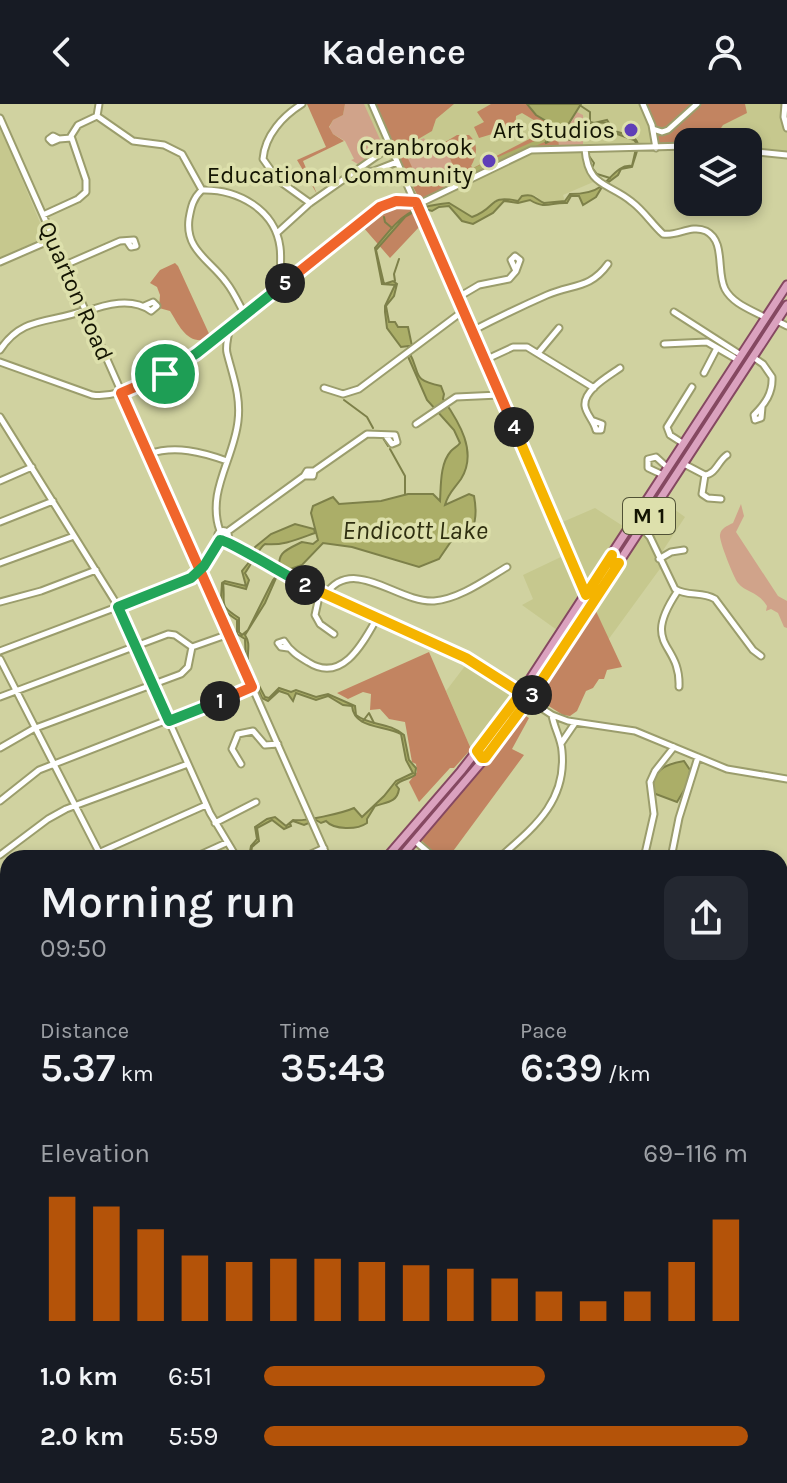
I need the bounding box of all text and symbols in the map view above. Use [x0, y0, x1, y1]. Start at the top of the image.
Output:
icon: back [40, 30, 84, 74]
icon: person [703, 30, 747, 74]
text: Kadence [321, 31, 466, 73]
place label: Art Studios [493, 116, 615, 144]
marker: Art Studios [622, 121, 640, 139]
map controls [674, 128, 762, 216]
button: layers [674, 128, 762, 216]
place label: Cranbrook Educational Community [207, 133, 473, 189]
marker: Cranbrook Educational Community [480, 152, 498, 170]
street label: Quarton Road [33, 217, 119, 365]
pin: 5 [265, 263, 305, 303]
text: 5 [279, 270, 291, 296]
pin [131, 340, 199, 408]
icon: arrive [143, 352, 187, 396]
pin: 4 [494, 407, 534, 447]
text: 4 [507, 414, 521, 440]
road number: M 1 [623, 498, 675, 534]
water label: Endicott Lake [342, 515, 488, 546]
pin: 2 [285, 565, 325, 605]
text: 2 [298, 572, 312, 598]
pin: 3 [512, 675, 552, 715]
pin: 1 [200, 681, 240, 721]
text: 3 [525, 682, 539, 708]
text: 1 [216, 688, 224, 714]
button: share [664, 876, 748, 960]
text: Morning run [40, 877, 296, 928]
text: 09:50 [40, 933, 107, 964]
text: Distance [40, 1018, 129, 1044]
text: Time [280, 1018, 329, 1044]
text: Pace [520, 1018, 567, 1044]
text: 5.37 [40, 1044, 115, 1091]
text: 35:43 [280, 1044, 386, 1091]
text: 6:39 [520, 1044, 603, 1091]
text: km [115, 1061, 154, 1087]
text: /km [603, 1061, 651, 1087]
text: Elevation [40, 1138, 150, 1169]
text: 69–116 m [643, 1138, 748, 1169]
text: 1.0 km [40, 1361, 118, 1392]
text: 6:51 [168, 1361, 212, 1392]
text: 2.0 km [40, 1421, 124, 1452]
text: 5:59 [168, 1421, 218, 1452]

